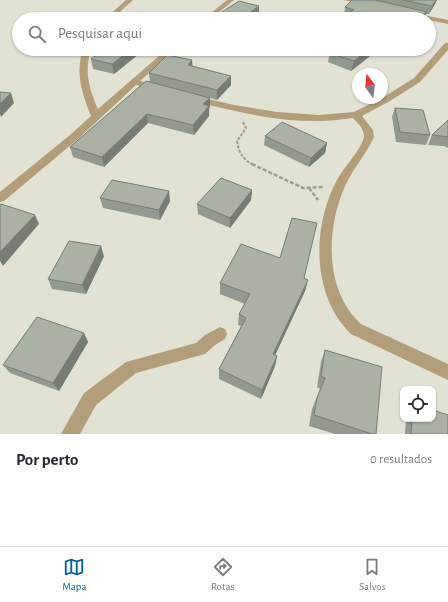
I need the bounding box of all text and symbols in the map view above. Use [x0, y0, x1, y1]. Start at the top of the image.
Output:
search box [12, 12, 436, 56]
icon: search [26, 23, 48, 45]
text: Pesquisar aqui [58, 26, 142, 41]
north arrow [352, 68, 388, 104]
map controls [400, 386, 436, 422]
button: locate [400, 386, 436, 422]
text: Por perto [16, 451, 79, 468]
text: 0 resultados [370, 453, 432, 466]
tab: Mapa [62, 556, 87, 593]
tab: Rotas [211, 556, 235, 593]
tab: Salvos [359, 556, 386, 593]

